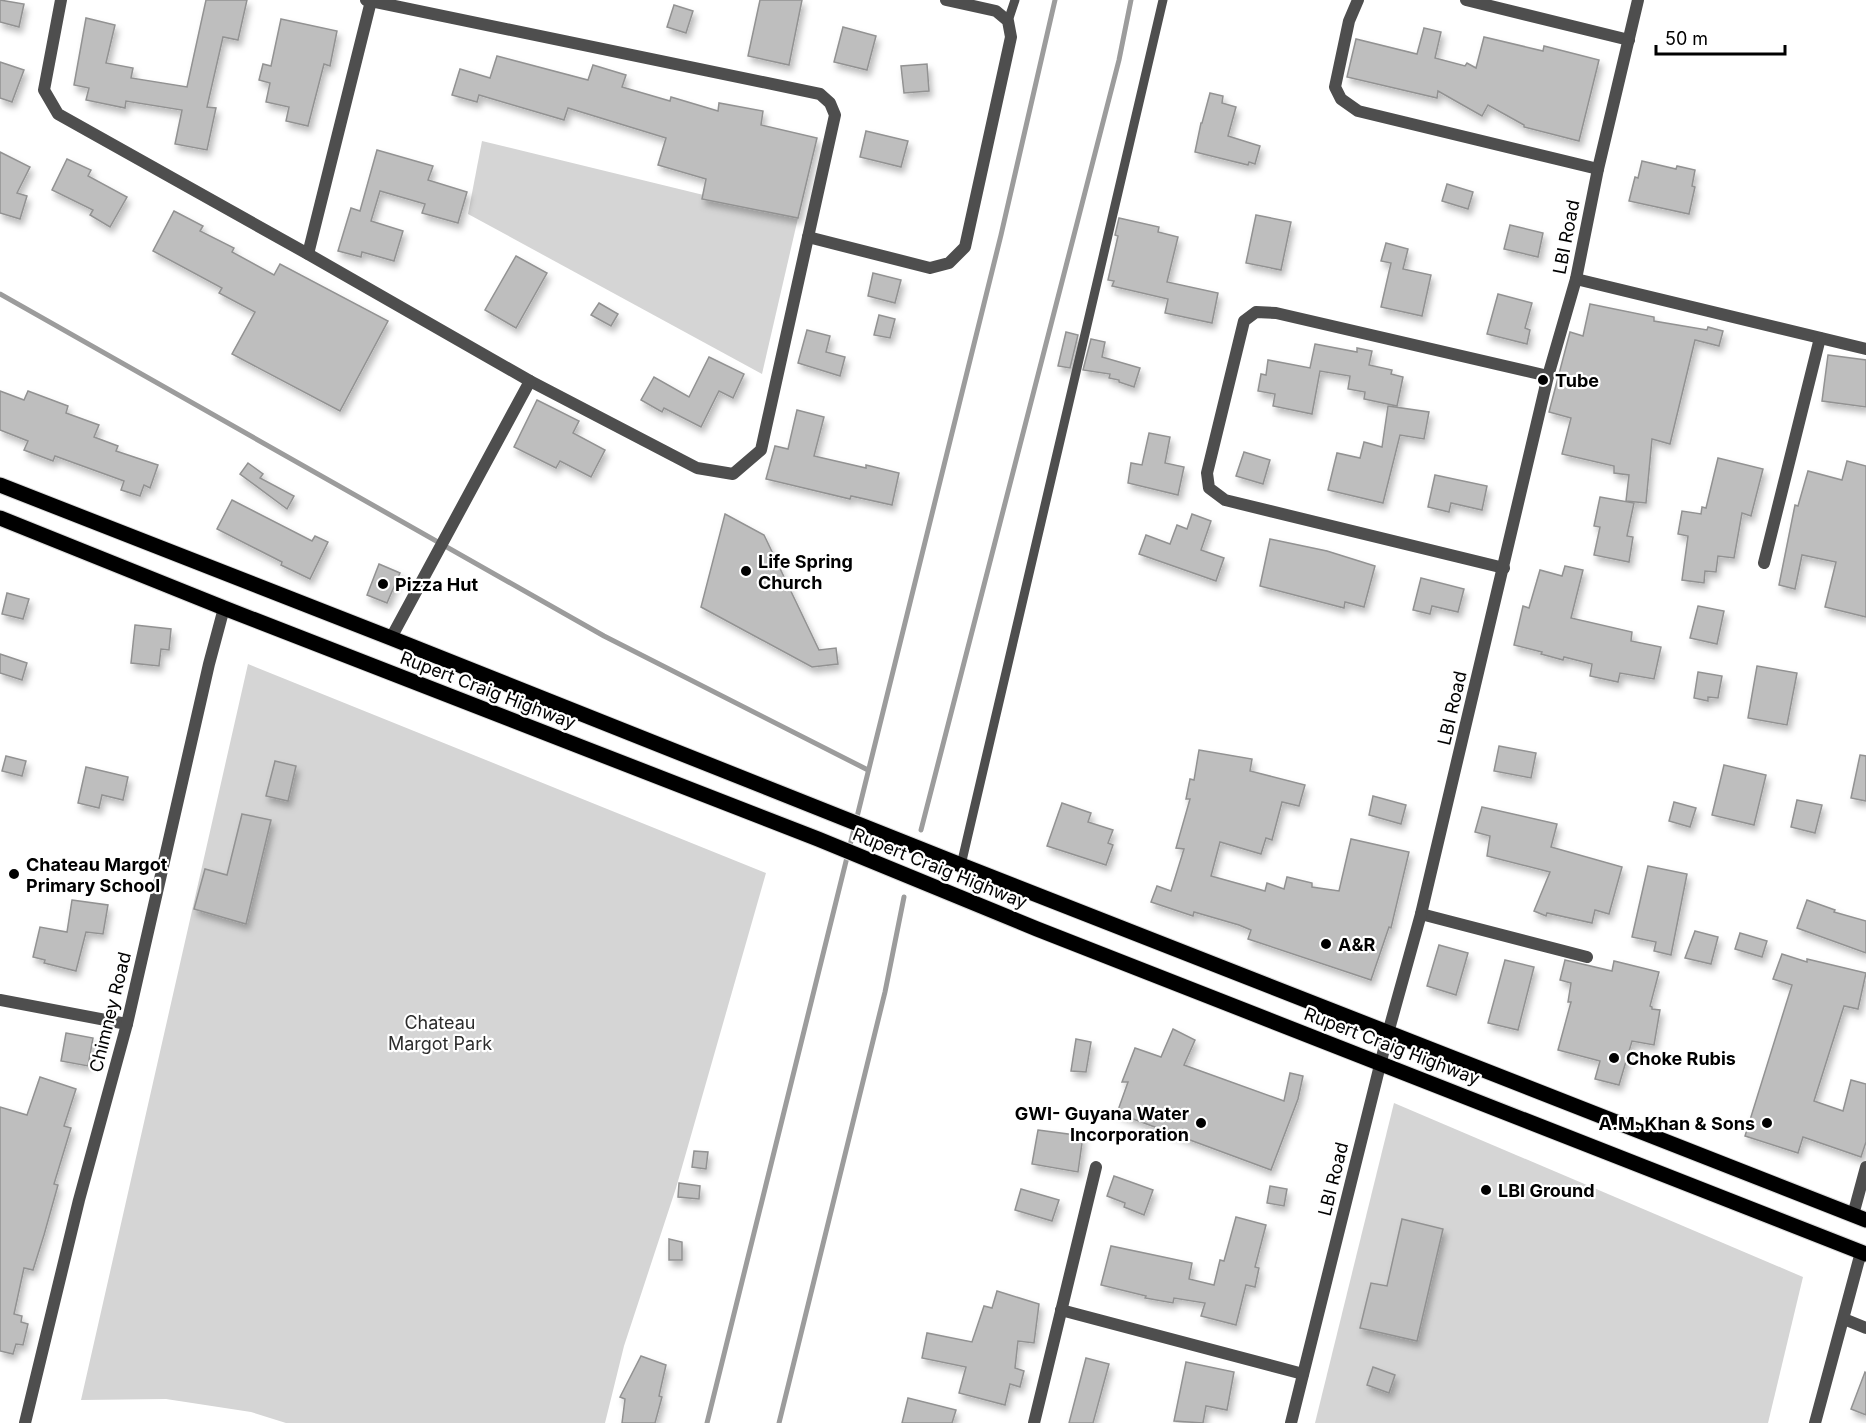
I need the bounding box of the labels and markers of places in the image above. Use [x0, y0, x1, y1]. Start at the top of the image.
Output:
place label: Tube [1555, 370, 1599, 391]
marker: Tube [1536, 373, 1550, 387]
place label: Life Spring Church [758, 551, 853, 593]
marker: Life Spring Church [739, 564, 753, 578]
place label: Pizza Hut [395, 574, 479, 595]
marker: Pizza Hut [376, 577, 390, 591]
place label: Chateau Margot Primary School [26, 854, 168, 896]
marker: Chateau Margot Primary School [7, 867, 21, 881]
place label: A&R [1338, 934, 1376, 955]
marker: A&R [1319, 937, 1333, 951]
place label: Choke Rubis [1626, 1048, 1736, 1069]
marker: Choke Rubis [1607, 1051, 1621, 1065]
place label: GWI- Guyana Water Incorporation [1015, 1103, 1189, 1145]
place label: A.M. Khan & Sons [1599, 1113, 1755, 1134]
marker: GWI- Guyana Water Incorporation [1194, 1116, 1208, 1130]
marker: A.M. Khan & Sons [1760, 1116, 1774, 1130]
place label: LBI Ground [1498, 1180, 1595, 1201]
marker: LBI Ground [1479, 1183, 1493, 1197]

